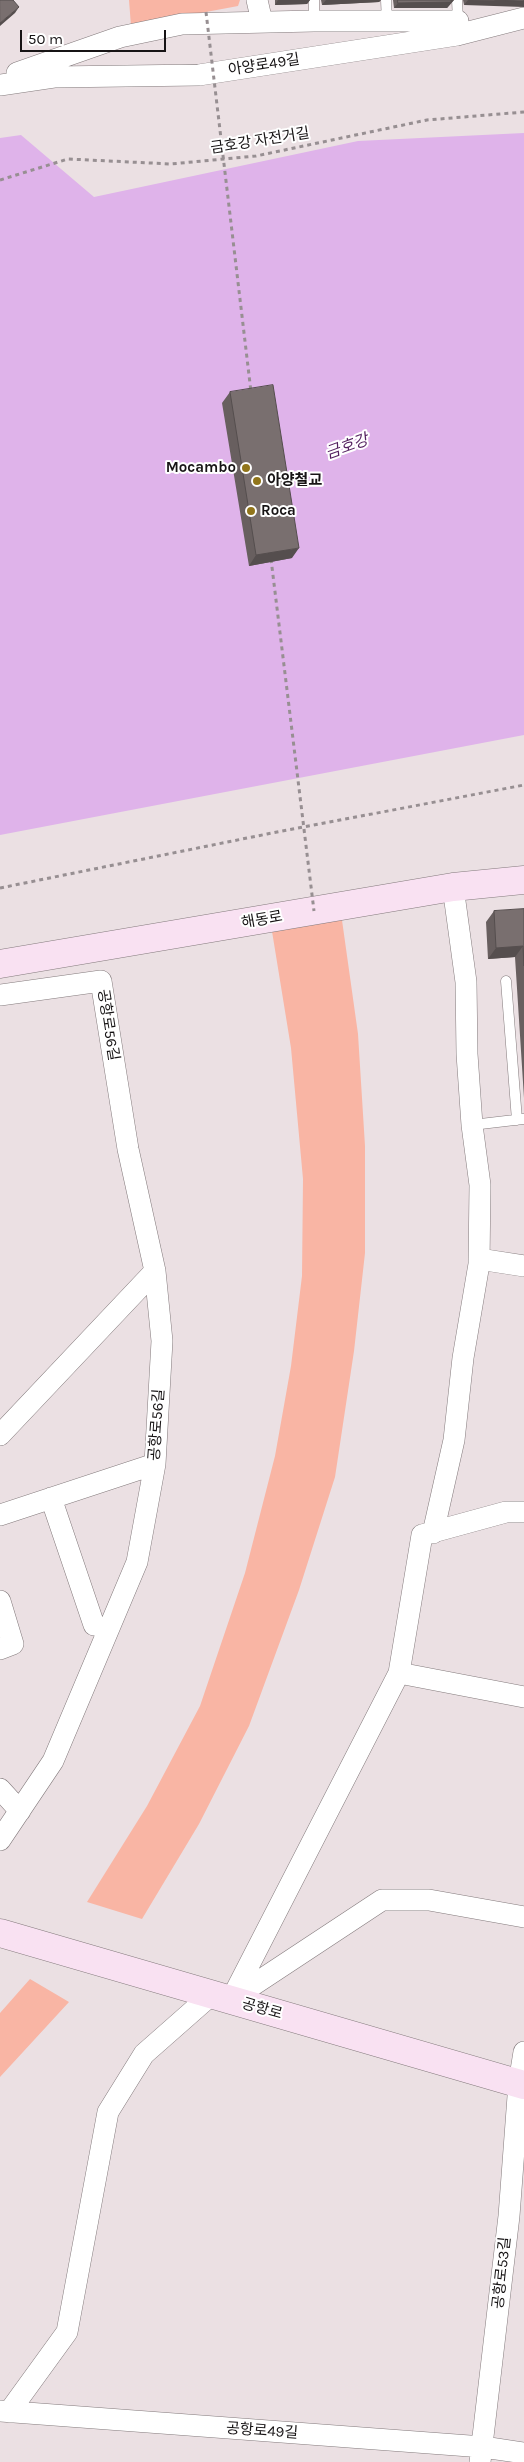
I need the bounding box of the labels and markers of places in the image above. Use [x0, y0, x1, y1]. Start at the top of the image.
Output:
place label: Mocambo [166, 459, 236, 477]
marker: Mocambo [240, 462, 252, 474]
place label: 아양철교 [267, 472, 322, 490]
marker: 아양철교 [251, 475, 263, 487]
place label: Roca [261, 502, 296, 520]
marker: Roca [245, 505, 257, 517]

